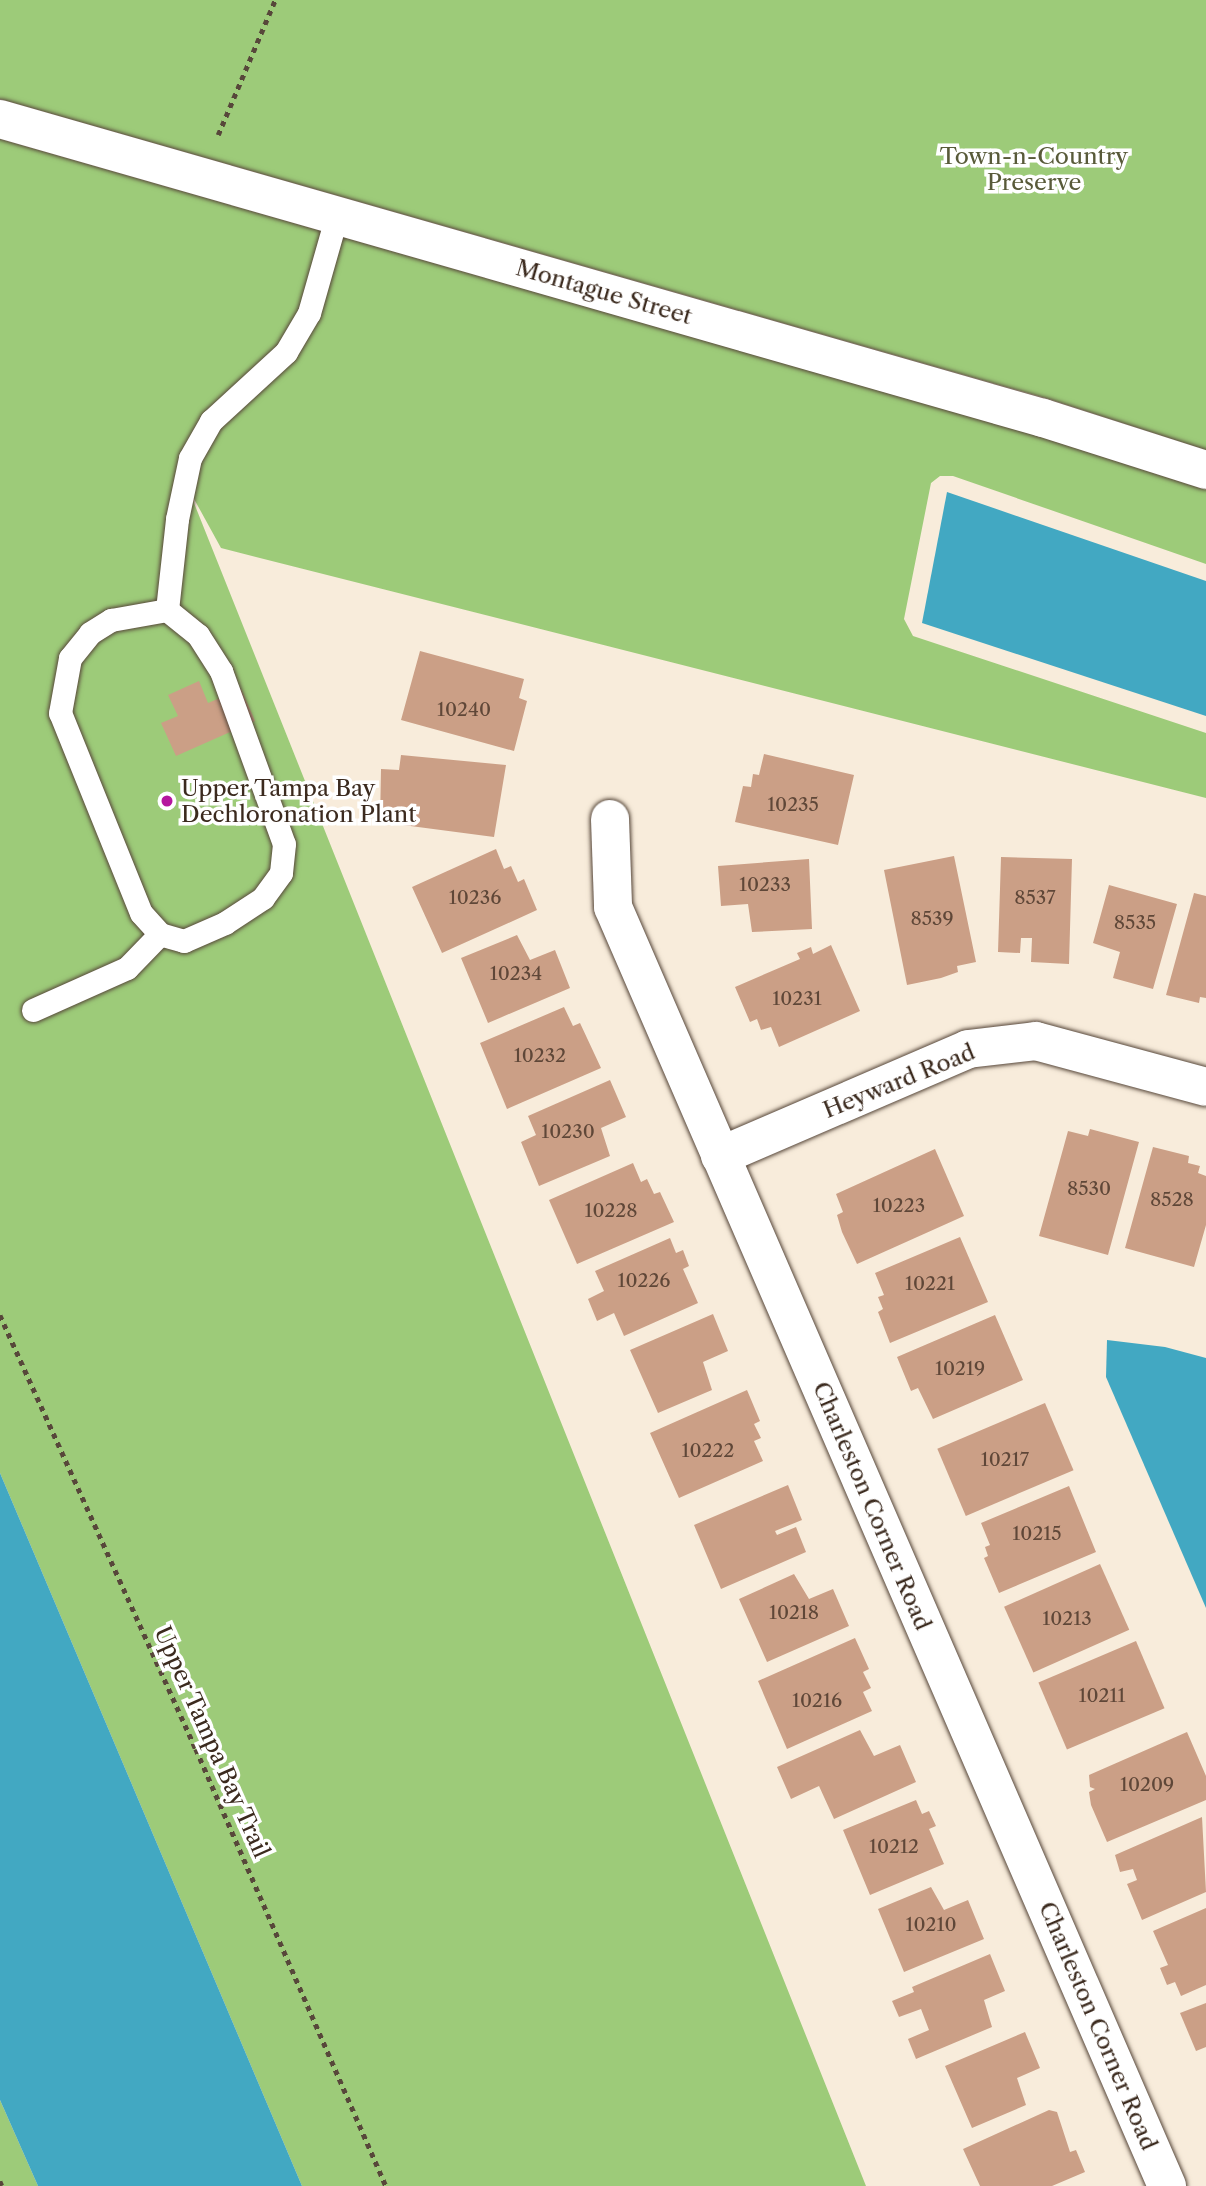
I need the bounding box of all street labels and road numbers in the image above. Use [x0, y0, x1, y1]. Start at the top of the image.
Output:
street label: Montague Street [513, 254, 695, 330]
street label: Heyward Road [819, 1038, 979, 1124]
street label: Charleston Corner Road [807, 1377, 937, 1635]
street label: Upper Tampa Bay Trail [148, 1621, 276, 1863]
street label: Charleston Corner Road [1033, 1897, 1163, 2155]

